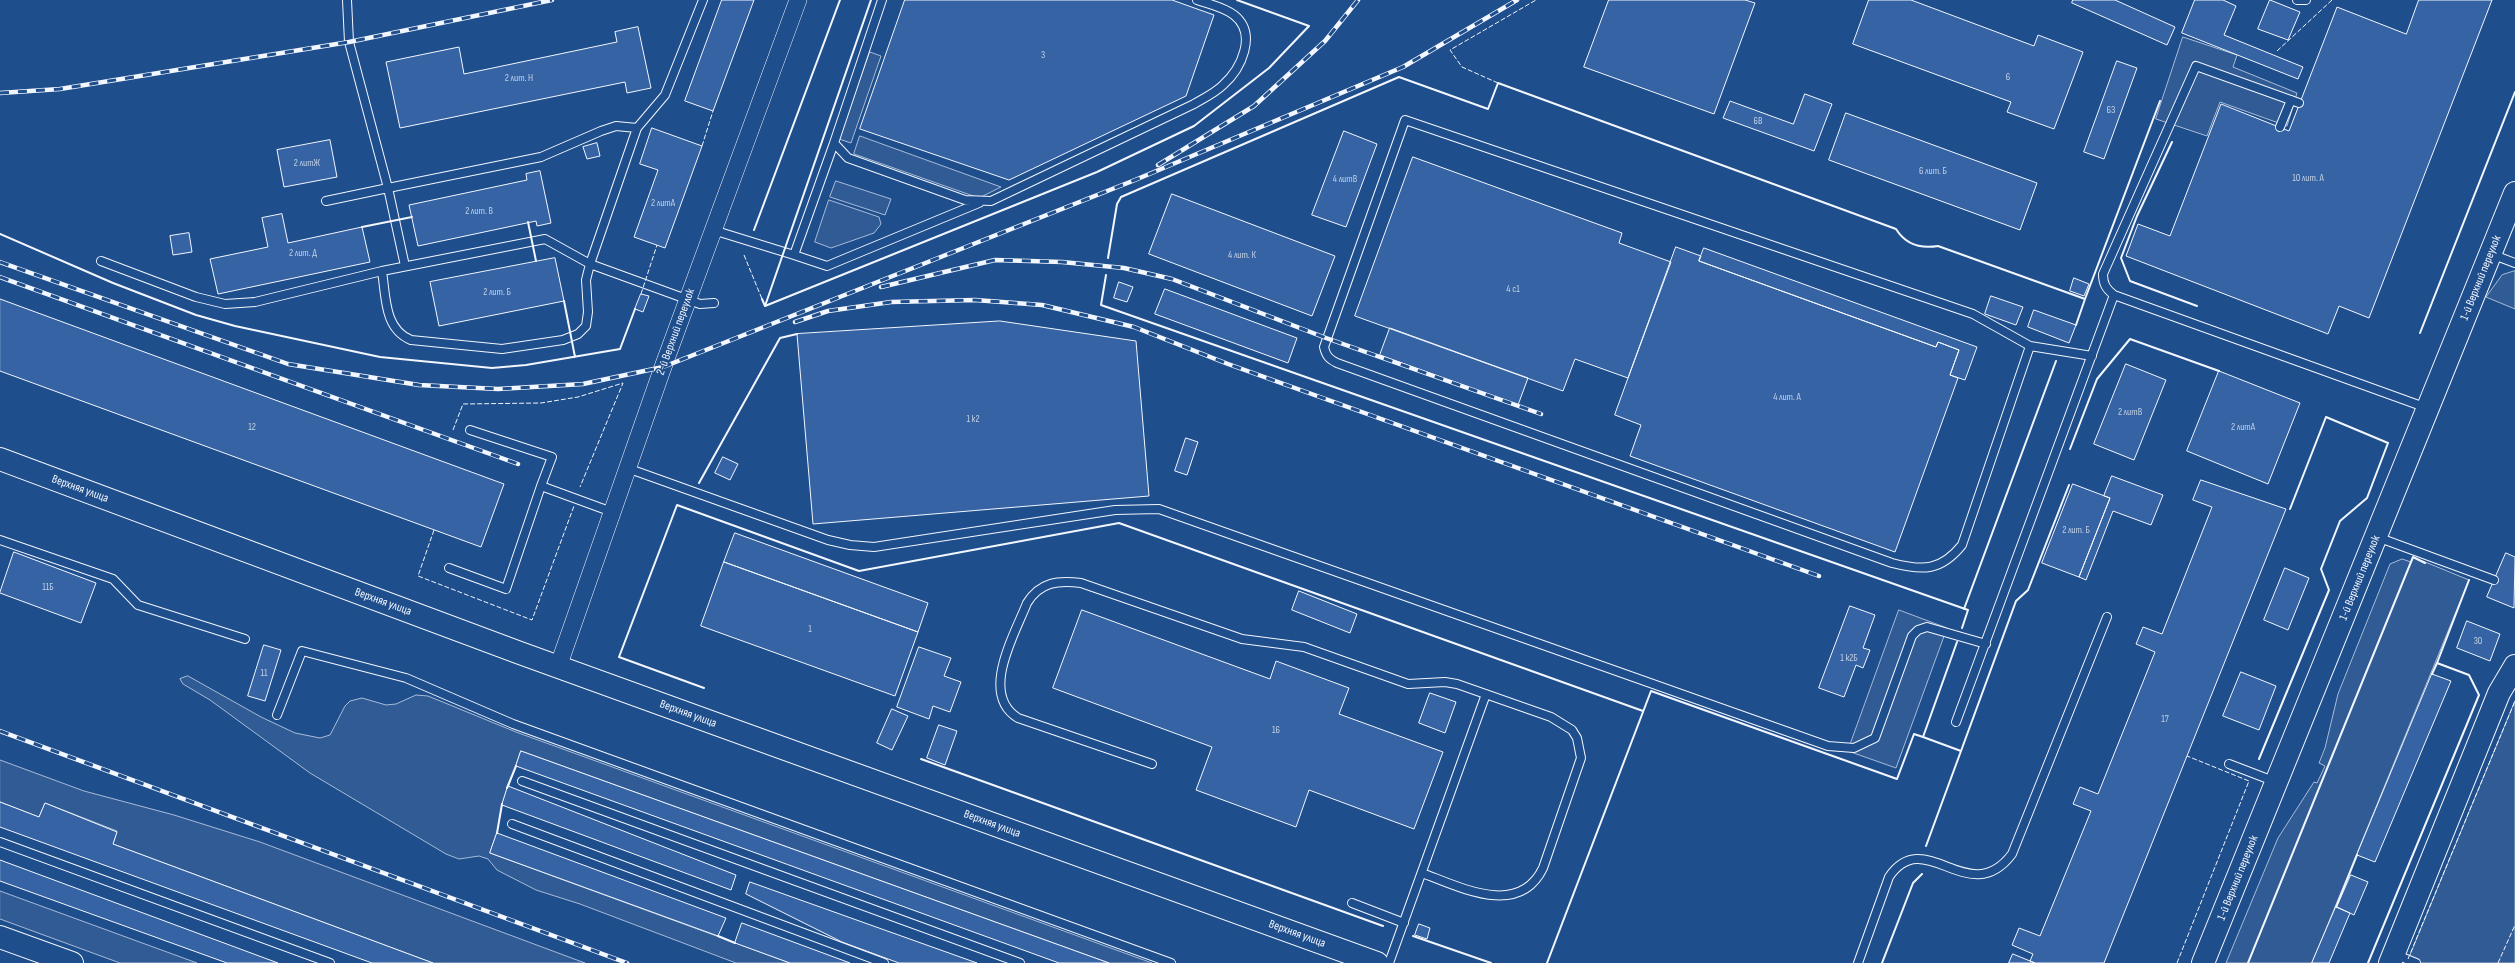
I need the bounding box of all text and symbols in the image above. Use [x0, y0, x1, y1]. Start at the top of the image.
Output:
house number: 3 [1041, 49, 1045, 61]
house number: 6 [2006, 71, 2010, 83]
house number: 2 лит. Н [505, 72, 533, 84]
house number: 6З [2107, 104, 2115, 116]
house number: 6В [1754, 115, 1762, 127]
house number: 2 литЖ [294, 157, 320, 169]
house number: 6 лит. Б [1919, 165, 1947, 177]
house number: 10 лит. А [2292, 172, 2324, 184]
house number: 4 литВ [1333, 173, 1357, 185]
house number: 2 литА [651, 197, 675, 209]
house number: 2 лит. В [465, 205, 493, 217]
street label: 1-й Верхний переулок [2457, 234, 2505, 322]
house number: 2 лит. Д [289, 247, 317, 259]
house number: 4 лит. К [1228, 249, 1256, 261]
house number: 4 с1 [1506, 283, 1520, 295]
house number: 2 лит. Б [483, 286, 511, 298]
street label: 2-й Верхний переулок [654, 287, 698, 377]
house number: 4 лит. А [1773, 391, 1801, 403]
house number: 2 литВ [2118, 406, 2142, 418]
house number: 1 к2 [967, 413, 979, 425]
house number: 12 [248, 421, 256, 433]
house number: 2 литА [2231, 421, 2255, 433]
street label: Верхняя улица [50, 472, 110, 506]
house number: 2 лит. Б [2062, 524, 2090, 536]
street label: 1-й Верхний переулок [2336, 534, 2384, 622]
house number: 11Б [42, 581, 54, 593]
street label: Верхняя улица [353, 585, 413, 619]
house number: 1 [808, 623, 812, 635]
house number: 30 [2474, 635, 2482, 647]
house number: 1 к2Б [1840, 652, 1858, 664]
house number: 11 [261, 667, 267, 679]
street label: Верхняя улица [658, 697, 718, 731]
house number: 17 [2161, 713, 2169, 725]
house number: 16 [1272, 724, 1280, 736]
street label: Верхняя улица [962, 807, 1022, 841]
street label: 1-й Верхний переулок [2214, 834, 2262, 922]
street label: Верхняя улица [1267, 917, 1327, 951]

